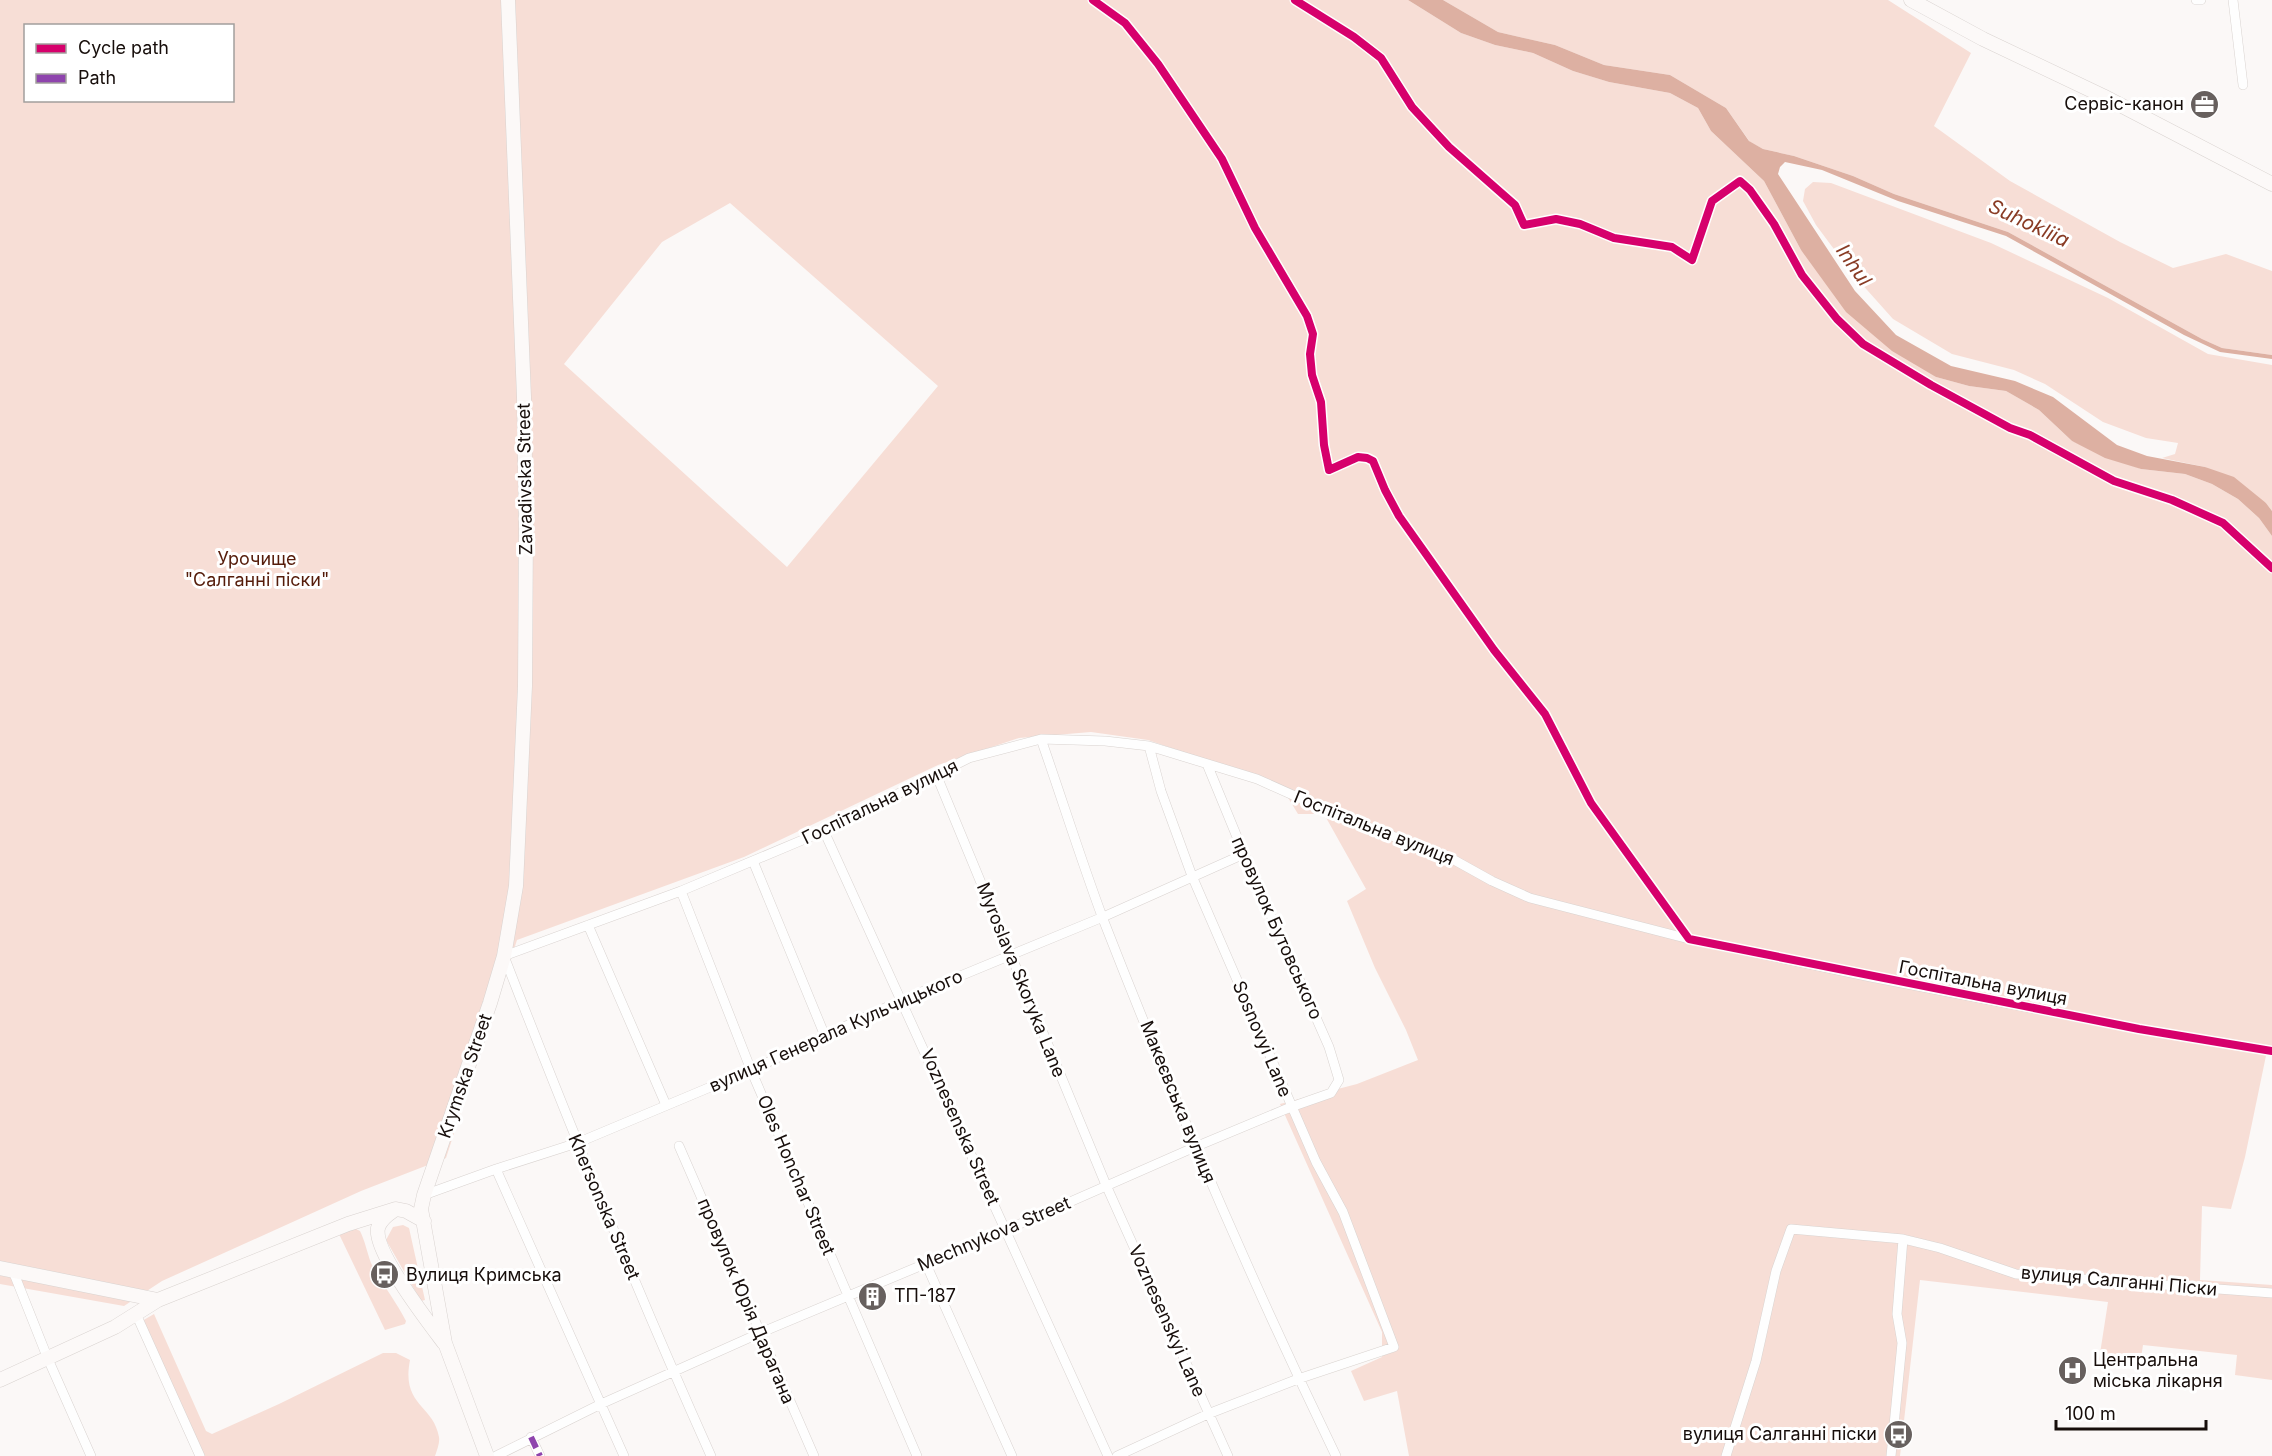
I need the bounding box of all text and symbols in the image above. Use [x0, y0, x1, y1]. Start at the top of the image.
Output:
legend [24, 24, 234, 102]
text: Cycle path [78, 37, 169, 58]
text: Path [78, 67, 116, 88]
office icon: Сервіс-канон [2189, 88, 2221, 120]
place label: Сервіс-канон [2064, 93, 2184, 114]
water label: Suhokliia [1985, 194, 2073, 252]
water label: Inhul [1831, 239, 1877, 291]
street label: Zavadivska Street [513, 403, 536, 555]
park label: Урочище "Салганні піски" [185, 548, 329, 590]
street label: Госпітальна вулиця [798, 755, 961, 848]
street label: Госпітальна вулиця [1291, 786, 1457, 869]
street label: провулок Бутовського [1228, 833, 1327, 1022]
street label: Myroslava Skoryka Lane [973, 879, 1070, 1080]
street label: Госпітальна вулиця [1897, 956, 2069, 1009]
street label: вулиця Генерала Кульчицького [706, 965, 966, 1096]
street label: Sosnovyi Lane [1229, 978, 1296, 1100]
street label: Krymska Street [433, 1011, 496, 1141]
street label: Макеєвська вулиця [1136, 1018, 1221, 1186]
street label: Voznesenska Street [916, 1045, 1004, 1208]
street label: Oles Honchar Street [753, 1092, 840, 1258]
street label: Khersonska Street [564, 1131, 645, 1283]
street label: Mechnykova Street [914, 1192, 1074, 1275]
street label: провулок Юрія Дарагана [694, 1195, 799, 1407]
street label: Voznesenskyi Lane [1124, 1242, 1210, 1400]
bus stop icon: Вулиця Кримська [369, 1259, 401, 1291]
street label: вулиця Салганні Піски [2020, 1261, 2218, 1300]
place label: Вулиця Кримська [406, 1264, 562, 1285]
building icon: ТП-187 [857, 1280, 889, 1312]
place label: ТП-187 [894, 1285, 956, 1306]
place label: Центральна міська лікарня [2093, 1349, 2223, 1391]
hospital icon: Центральна міська лікарня [2056, 1354, 2088, 1386]
scale bar [2056, 1393, 2206, 1431]
text: 100 m [2065, 1403, 2116, 1424]
bus stop icon: вулиця Салганні піски [1882, 1418, 1914, 1450]
place label: вулиця Салганні піски [1683, 1423, 1877, 1444]

